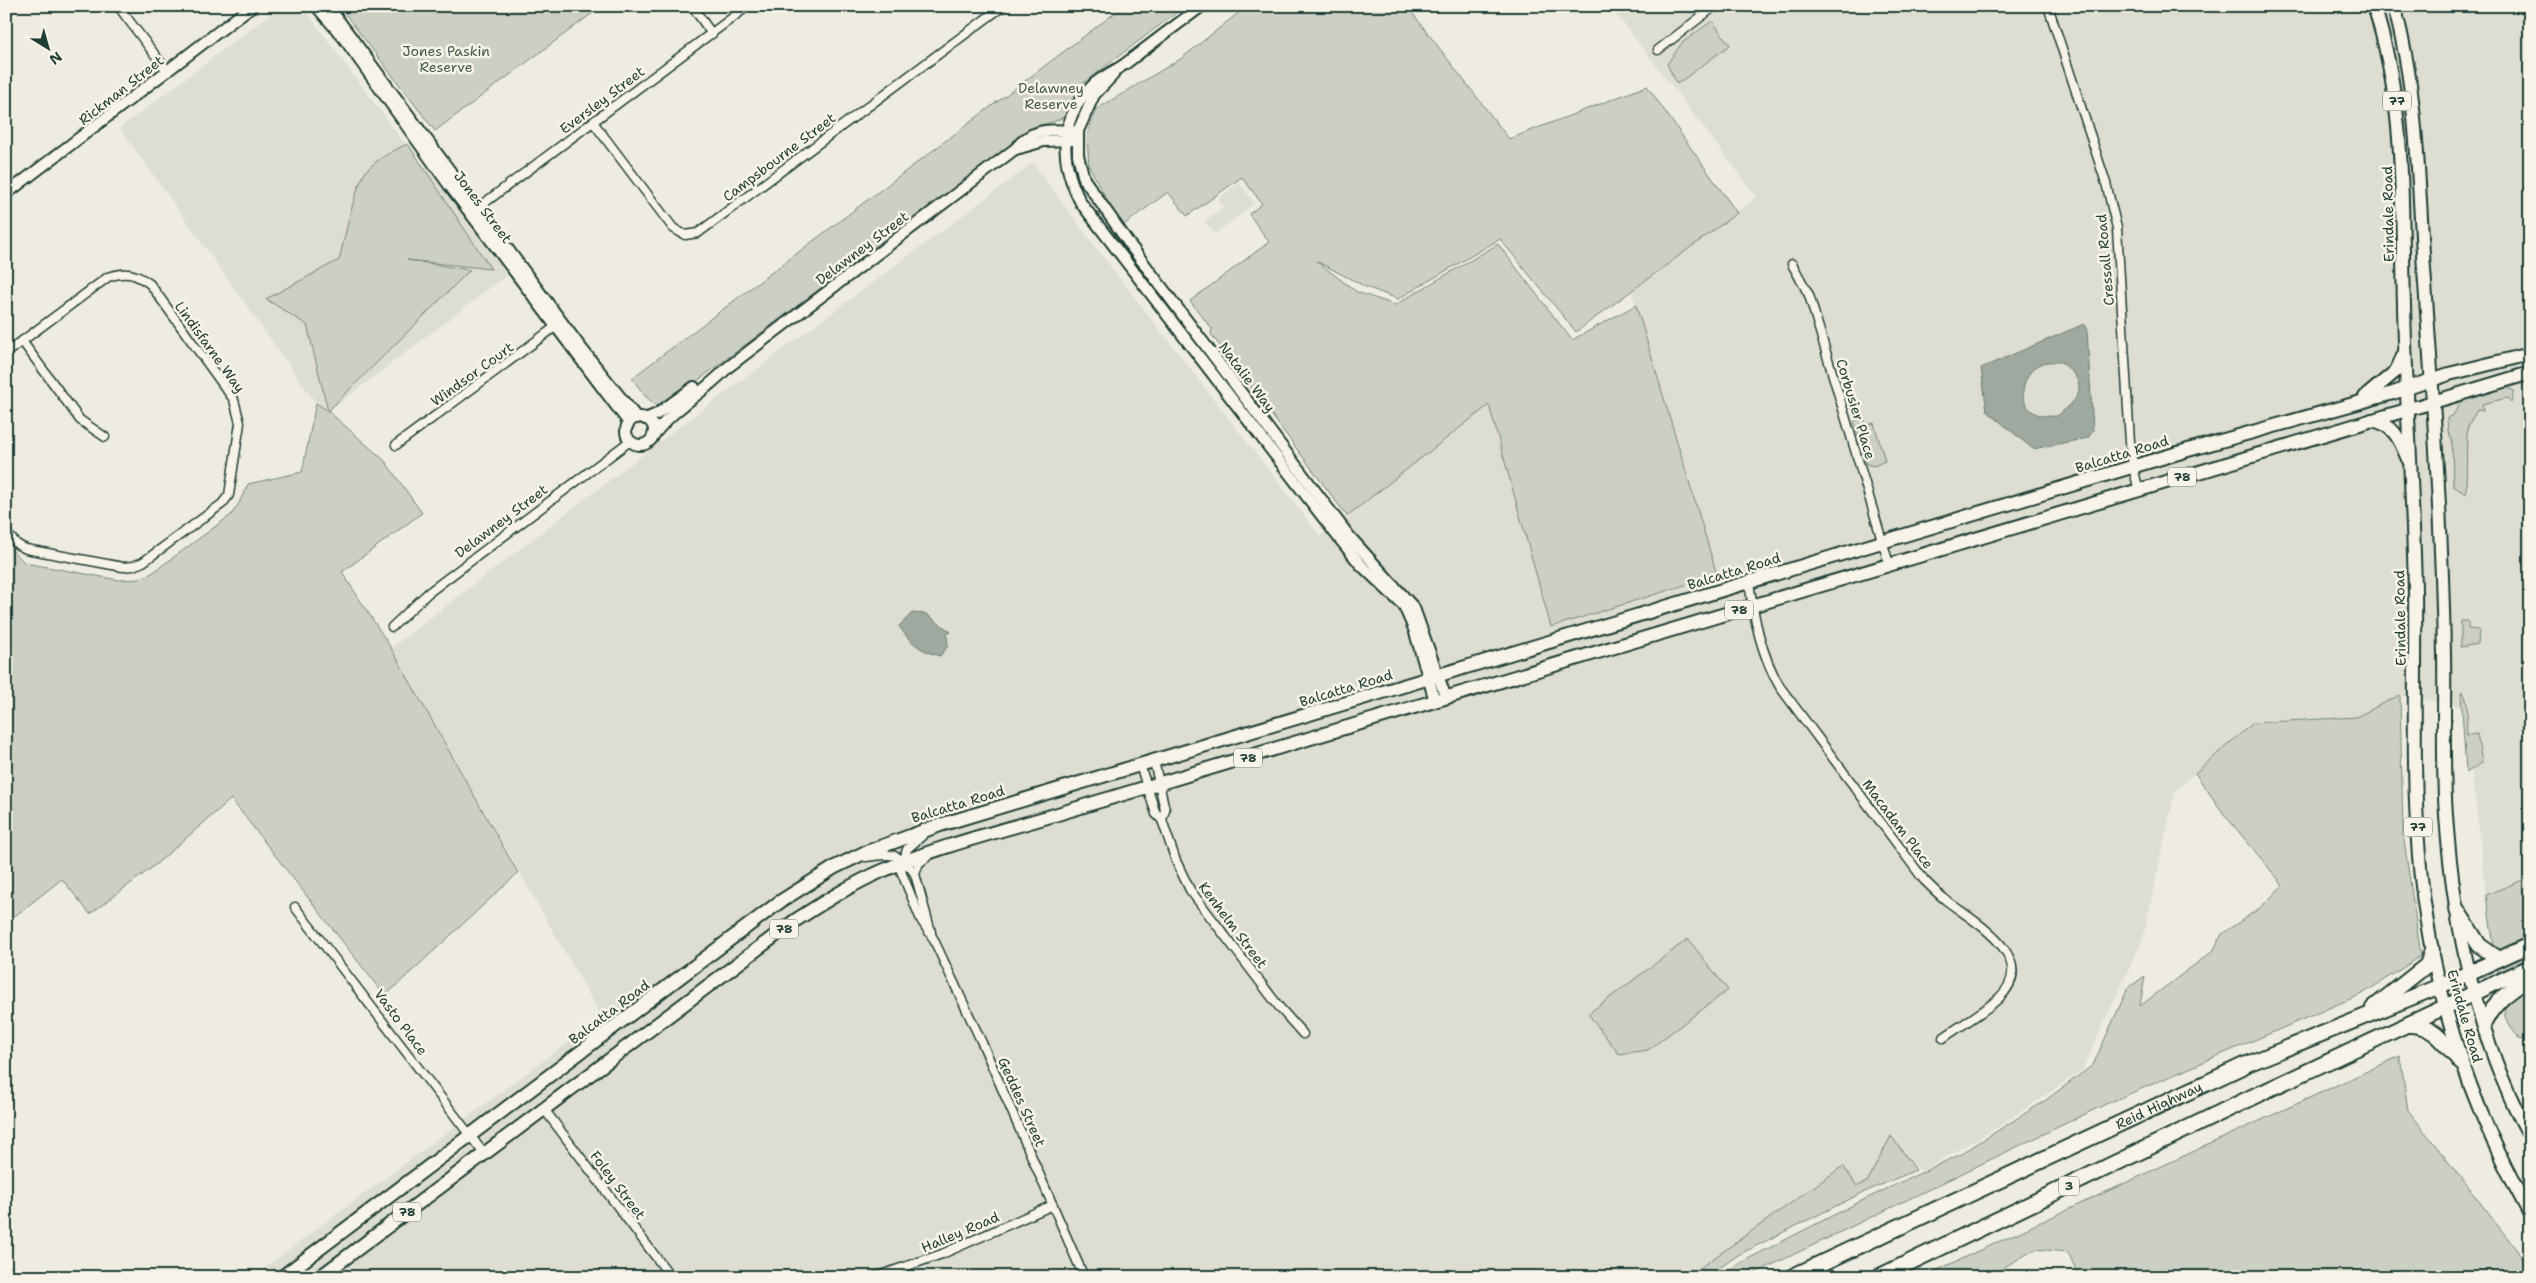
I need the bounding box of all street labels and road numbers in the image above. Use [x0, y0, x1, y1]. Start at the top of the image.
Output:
street label: Rickman Street [75, 51, 167, 129]
street label: Eversley Street [556, 62, 648, 138]
road number: 77 [2383, 92, 2411, 110]
street label: Campsbourne Street [719, 109, 839, 205]
street label: Erindale Road [2378, 166, 2398, 262]
street label: Jones Street [450, 167, 516, 247]
street label: Delawney Street [812, 207, 912, 289]
street label: Cressall Road [2092, 213, 2118, 307]
street label: Lindisfarne Way [171, 298, 249, 396]
street label: Windsor Court [427, 338, 517, 410]
street label: Natalie Way [1215, 338, 1279, 416]
street label: Corbusier Place [1832, 357, 1880, 461]
street label: Balcatta Road [2073, 431, 2171, 477]
road number: 78 [2168, 468, 2196, 487]
street label: Delawney Street [451, 480, 551, 562]
street label: Balcatta Road [1685, 548, 1783, 594]
street label: Erindale Road [2390, 570, 2410, 666]
road number: 78 [1725, 600, 1753, 620]
street label: Balcatta Road [1297, 665, 1395, 711]
road number: 78 [1234, 748, 1262, 768]
street label: Macadam Place [1858, 776, 1938, 872]
street label: Balcatta Road [909, 781, 1007, 827]
road number: 77 [2404, 818, 2432, 836]
street label: Kenhelm Street [1195, 878, 1271, 972]
road number: 78 [770, 920, 798, 939]
street label: Erindale Road [2443, 967, 2487, 1065]
street label: Balcatta Road [565, 976, 653, 1048]
street label: Vasto Place [370, 985, 432, 1059]
street label: Geddes Street [994, 1054, 1050, 1150]
street label: Reid Highway [2113, 1077, 2205, 1133]
street label: Foley Street [586, 1147, 650, 1223]
road number: 3 [2059, 1176, 2079, 1196]
road number: 78 [393, 1202, 421, 1222]
street label: Halley Road [918, 1208, 1002, 1256]

